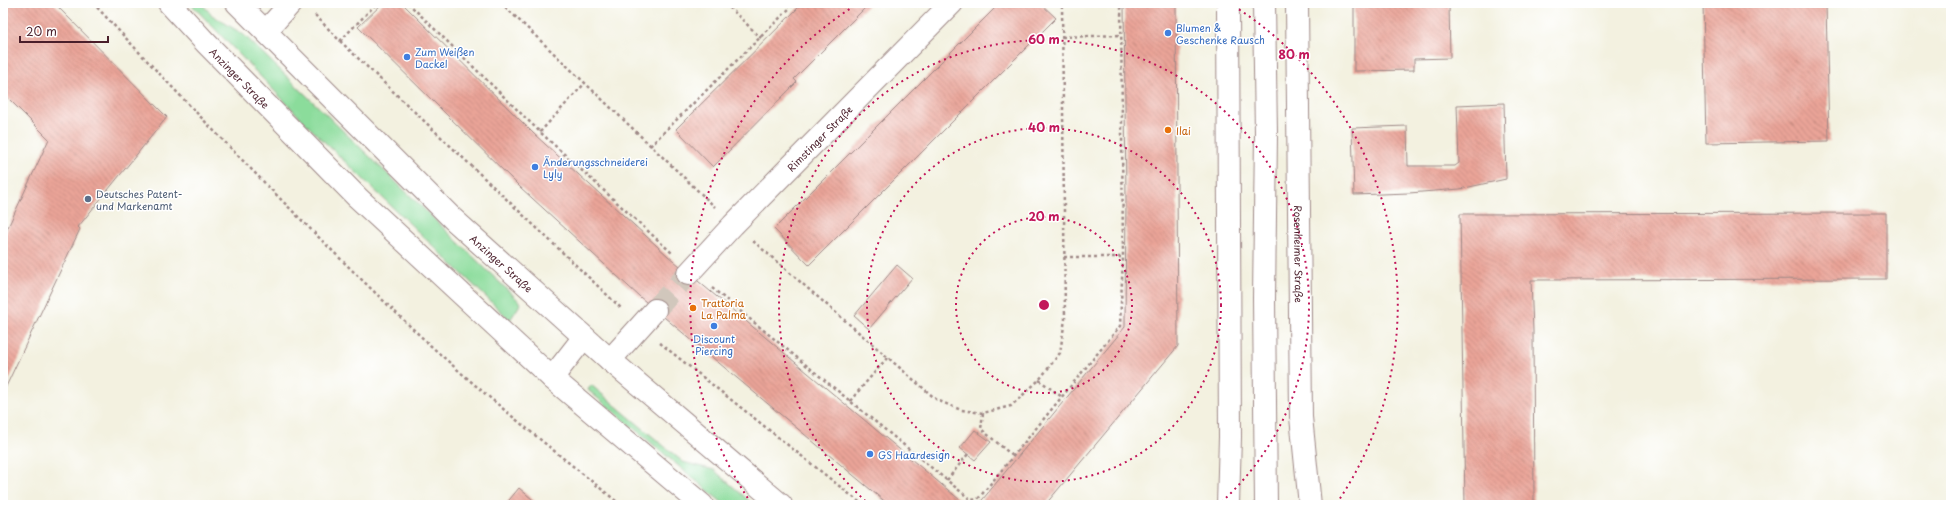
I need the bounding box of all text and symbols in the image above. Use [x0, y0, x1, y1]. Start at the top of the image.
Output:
scale bar [20, 18, 108, 44]
place label: Blumen & Geschenke Rausch [1176, 20, 1265, 47]
text: 20 m [26, 22, 57, 40]
marker: Blumen & Geschenke Rausch [1163, 28, 1173, 38]
text: 60 m [1028, 30, 1060, 48]
street label: Anzinger Straße [207, 44, 273, 111]
place label: Zum Weißen Dackel [415, 44, 474, 71]
text: 80 m [1278, 45, 1310, 63]
marker: Zum Weißen Dackel [402, 52, 412, 62]
street label: Rimstinger Straße [783, 101, 855, 174]
text: 40 m [1028, 118, 1060, 136]
place label: Ilai [1176, 123, 1191, 138]
marker: Ilai [1163, 125, 1173, 135]
place label: Änderungsschneiderei Lyly [543, 154, 648, 182]
marker: Änderungsschneiderei Lyly [530, 162, 540, 172]
place label: Deutsches Patent- und Markenamt [96, 186, 183, 213]
marker: Deutsches Patent- und Markenamt [83, 194, 93, 204]
street label: Rosenheimer Straße [1291, 205, 1307, 303]
text: 20 m [1028, 207, 1060, 225]
street label: Anzinger Straße [467, 231, 536, 295]
place label: Trattoria La Palma [701, 295, 747, 322]
centre of rings [1037, 298, 1051, 312]
marker: Trattoria La Palma [688, 303, 698, 313]
marker: Discount Piercing [709, 321, 719, 331]
place label: Discount Piercing [693, 331, 735, 358]
place label: GS Haardesign [878, 447, 950, 462]
marker: GS Haardesign [865, 449, 875, 459]

